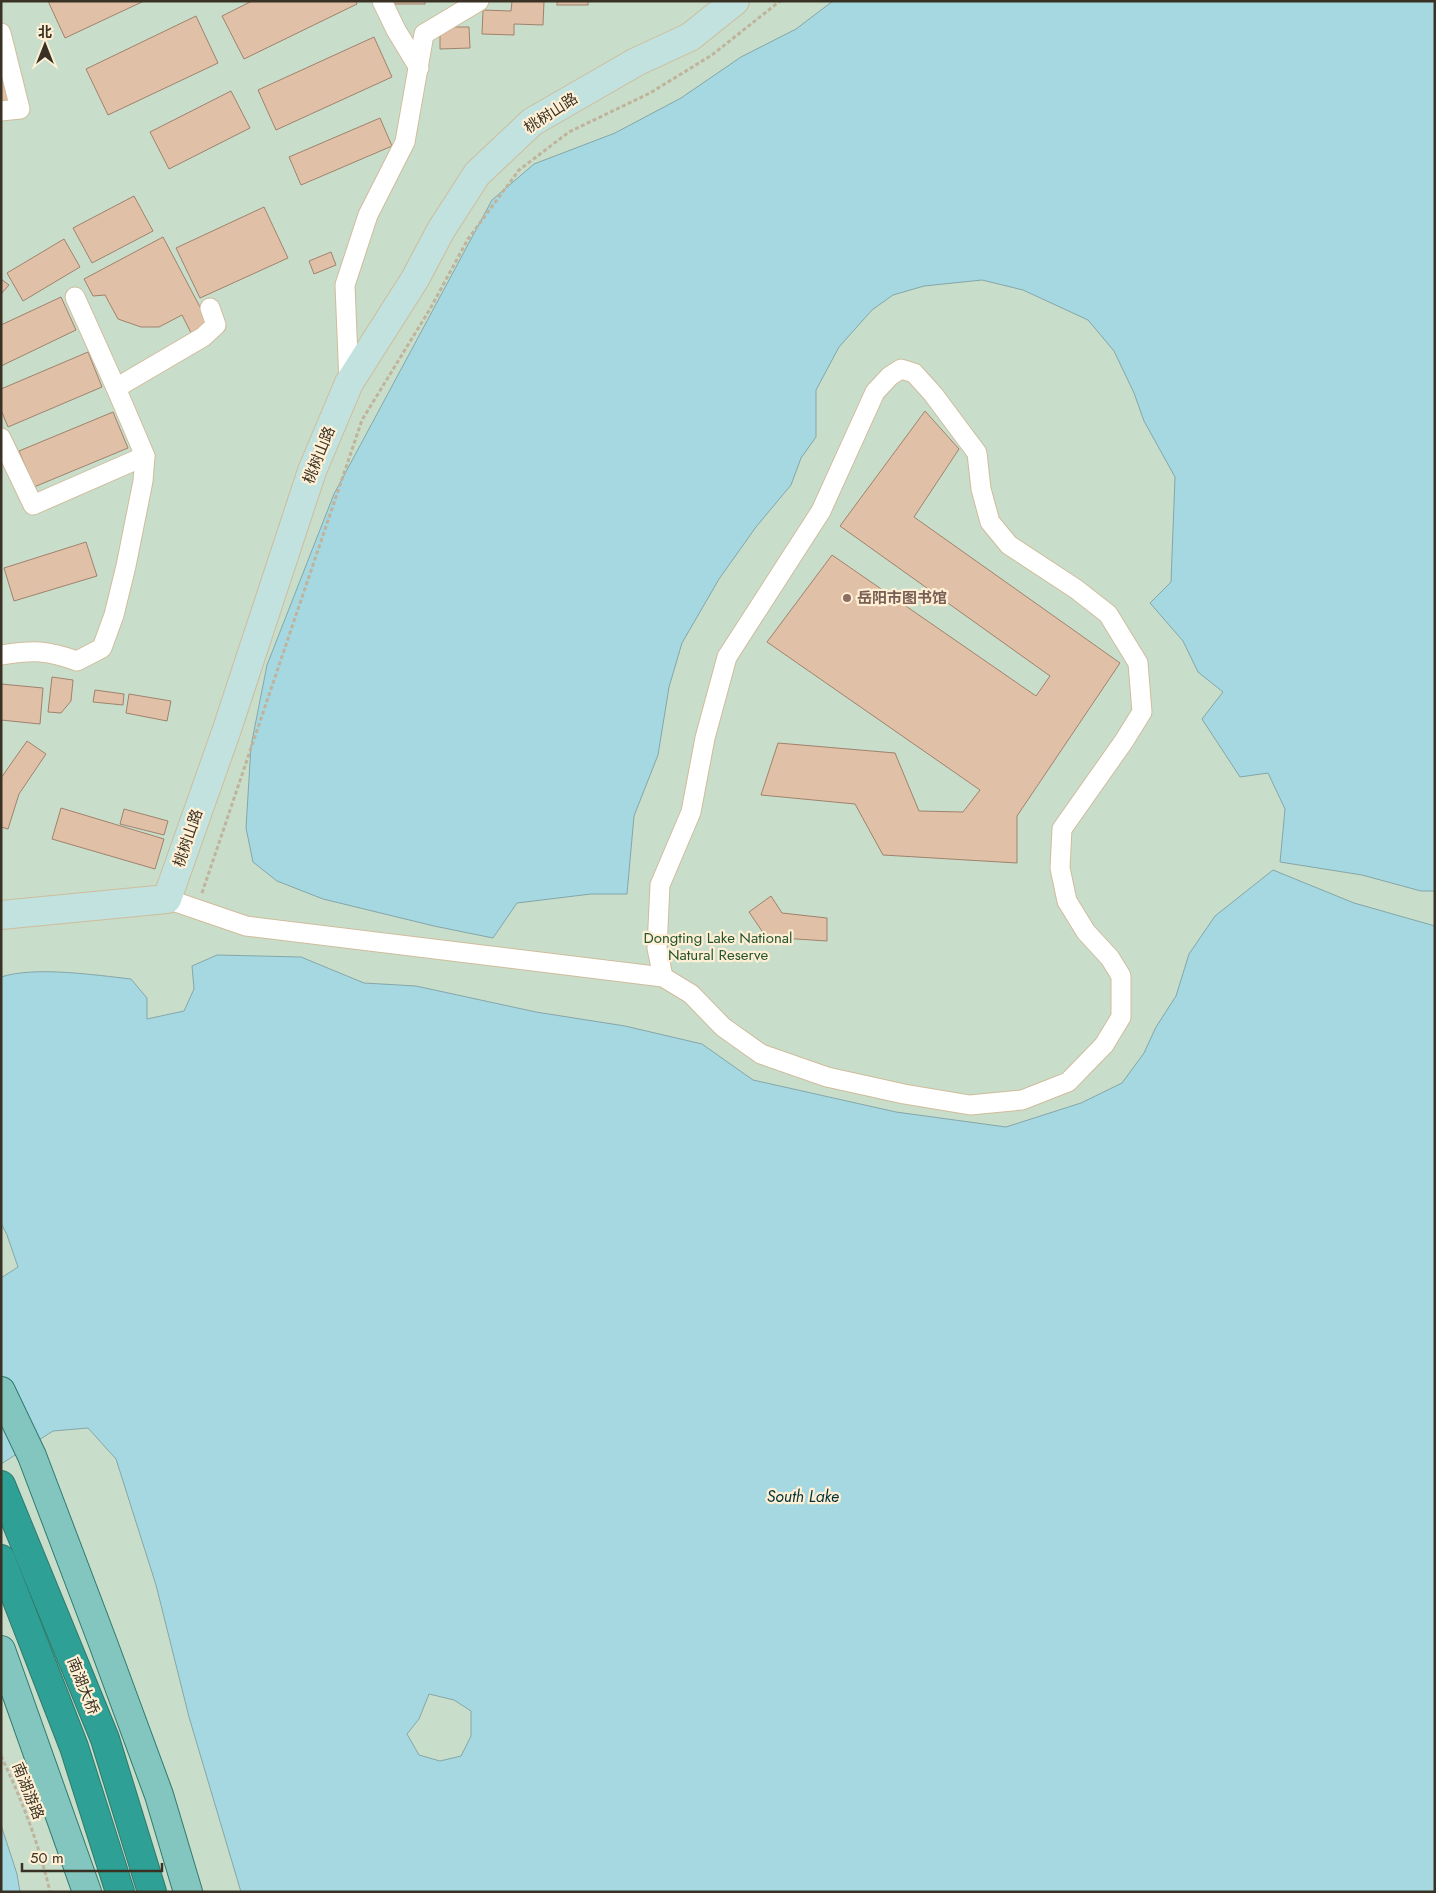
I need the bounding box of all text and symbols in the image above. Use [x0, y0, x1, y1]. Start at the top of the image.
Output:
north arrow [20, 20, 70, 70]
text: 北 [38, 22, 52, 42]
street label: 桃树山路 [520, 87, 582, 139]
street label: 桃树山路 [298, 423, 340, 487]
place label: 岳阳市图书馆 [857, 587, 947, 609]
marker: 岳阳市图书馆 [841, 592, 853, 604]
street label: 桃树山路 [168, 806, 208, 870]
park label: Dongting Lake National Natural Reserve [644, 927, 792, 966]
water label: South Lake [767, 1485, 839, 1508]
street label: 南湖大桥 [62, 1654, 104, 1718]
street label: 南湖游路 [7, 1759, 49, 1823]
scale bar [22, 1840, 162, 1872]
text: 50 m [30, 1847, 64, 1869]

